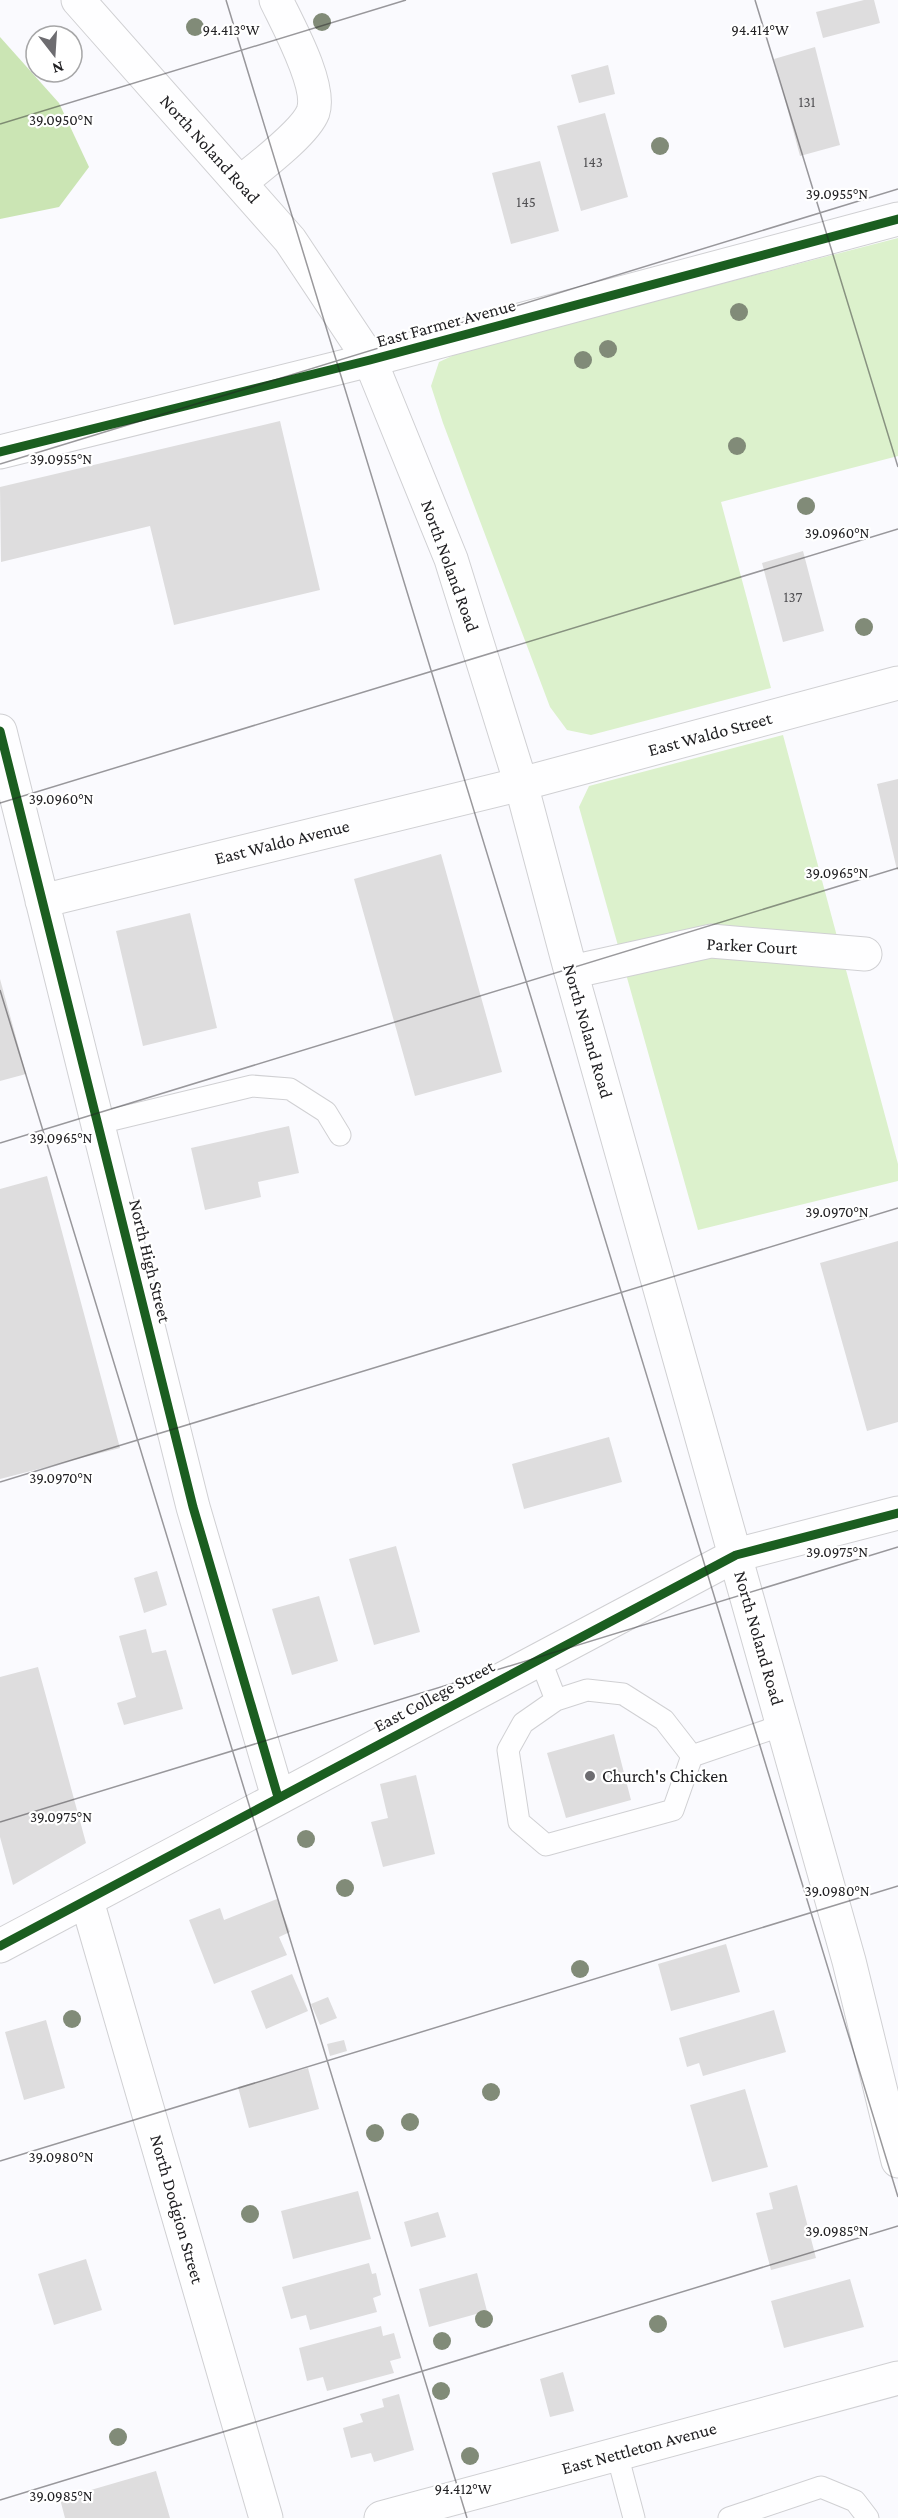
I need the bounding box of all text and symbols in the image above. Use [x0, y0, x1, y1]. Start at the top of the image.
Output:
text: 94.413°W [202, 22, 260, 38]
text: 94.414°W [731, 22, 789, 38]
north arrow [24, 24, 84, 84]
text: N [50, 58, 66, 78]
street label: North Noland Road [156, 91, 264, 208]
house number: 131 [798, 94, 816, 110]
text: 39.0950°N [29, 112, 93, 128]
house number: 143 [583, 154, 603, 170]
text: 39.0955°N [806, 186, 868, 202]
house number: 145 [516, 194, 536, 210]
street label: East Farmer Avenue [374, 295, 518, 351]
text: 39.0955°N [30, 451, 92, 467]
street label: North Noland Road [417, 497, 483, 635]
text: 39.0960°N [805, 525, 869, 541]
house number: 137 [784, 589, 803, 605]
street label: East Waldo Street [646, 708, 775, 760]
text: 39.0960°N [29, 791, 93, 807]
street label: East Waldo Avenue [213, 816, 351, 868]
text: 39.0965°N [806, 865, 869, 881]
street label: Parker Court [706, 934, 799, 958]
street label: North Noland Road [559, 962, 617, 1101]
text: 39.0965°N [30, 1130, 93, 1146]
street label: North High Street [125, 1197, 175, 1326]
text: 39.0970°N [805, 1204, 869, 1220]
text: 39.0970°N [29, 1470, 93, 1486]
text: 39.0975°N [806, 1544, 868, 1560]
street label: North Noland Road [730, 1569, 788, 1708]
street label: East College Street [370, 1655, 499, 1736]
place label: Church's Chicken [602, 1766, 728, 1786]
marker: Church's Chicken [583, 1769, 597, 1783]
text: 39.0975°N [30, 1809, 92, 1825]
text: 39.0980°N [804, 1883, 870, 1899]
street label: North Dodgion Street [146, 2132, 208, 2287]
text: 39.0980°N [28, 2149, 94, 2165]
text: 39.0985°N [805, 2223, 869, 2239]
street label: East Nettleton Avenue [559, 2418, 719, 2478]
text: 94.412°W [435, 2481, 492, 2497]
text: 39.0985°N [29, 2488, 93, 2504]

